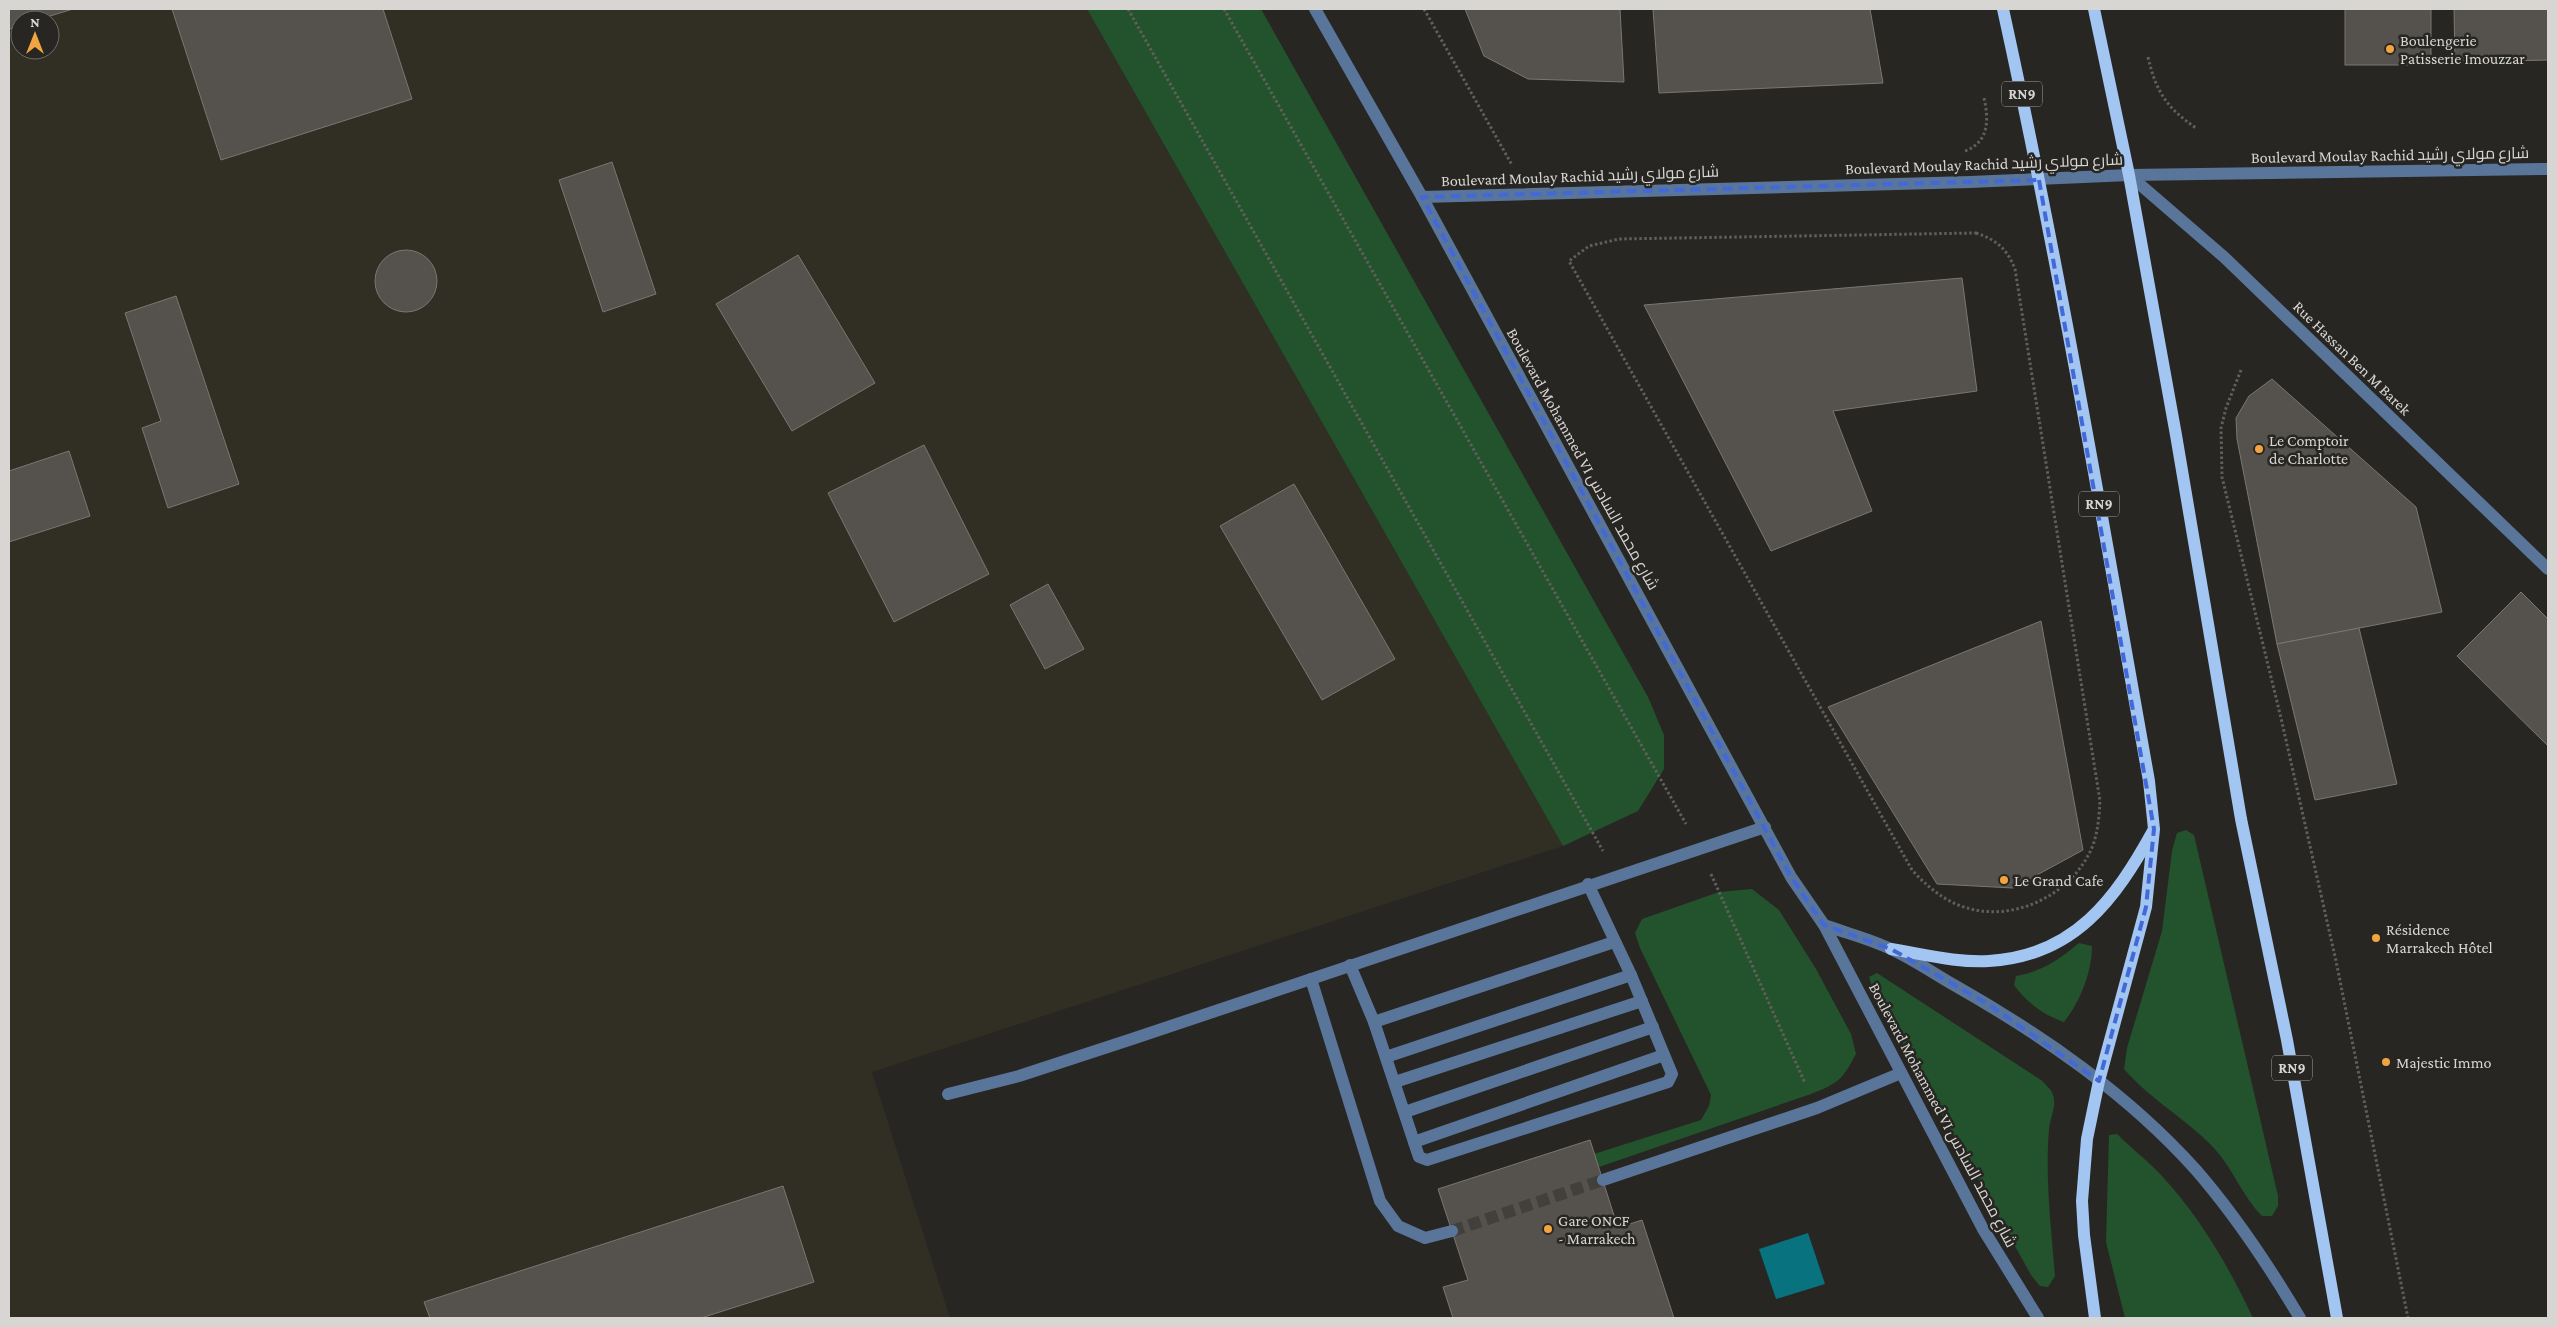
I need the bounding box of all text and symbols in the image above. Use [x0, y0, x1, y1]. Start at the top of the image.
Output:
north arrow [10, 10, 60, 60]
text: N [30, 14, 40, 30]
place label: Boulengerie Patisserie Imouzzar [2400, 32, 2525, 67]
marker: Boulengerie Patisserie Imouzzar [2384, 43, 2396, 55]
road number: RN9 [2002, 82, 2042, 106]
street label: Boulevard Moulay Rachid شارع مولاي رشيد [2251, 144, 2529, 171]
street label: Boulevard Moulay Rachid شارع مولاي رشيد [1845, 151, 2123, 182]
street label: Boulevard Moulay Rachid شارع مولاي رشيد [1441, 163, 1719, 194]
street label: Rue Hassan Ben M Barek [2290, 298, 2414, 419]
street label: Boulevard Mohammed VI شارع محمد السادس [1501, 325, 1662, 594]
place label: Le Comptoir de Charlotte [2269, 432, 2349, 467]
marker: Le Comptoir de Charlotte [2253, 443, 2265, 455]
road number: RN9 [2079, 492, 2119, 516]
place label: Le Grand Cafe [2014, 872, 2103, 889]
marker: Le Grand Cafe [1998, 874, 2010, 886]
place label: Résidence Marrakech Hôtel [2386, 921, 2493, 956]
marker: Résidence Marrakech Hôtel [2370, 932, 2382, 944]
street label: Boulevard Mohammed VI شارع محمد السادس [1863, 980, 2020, 1251]
place label: Majestic Immo [2396, 1054, 2492, 1072]
road number: RN9 [2272, 1056, 2312, 1080]
marker: Majestic Immo [2380, 1056, 2392, 1068]
place label: Gare ONCF - Marrakech [1558, 1212, 1636, 1247]
marker: Gare ONCF - Marrakech [1542, 1223, 1554, 1235]

